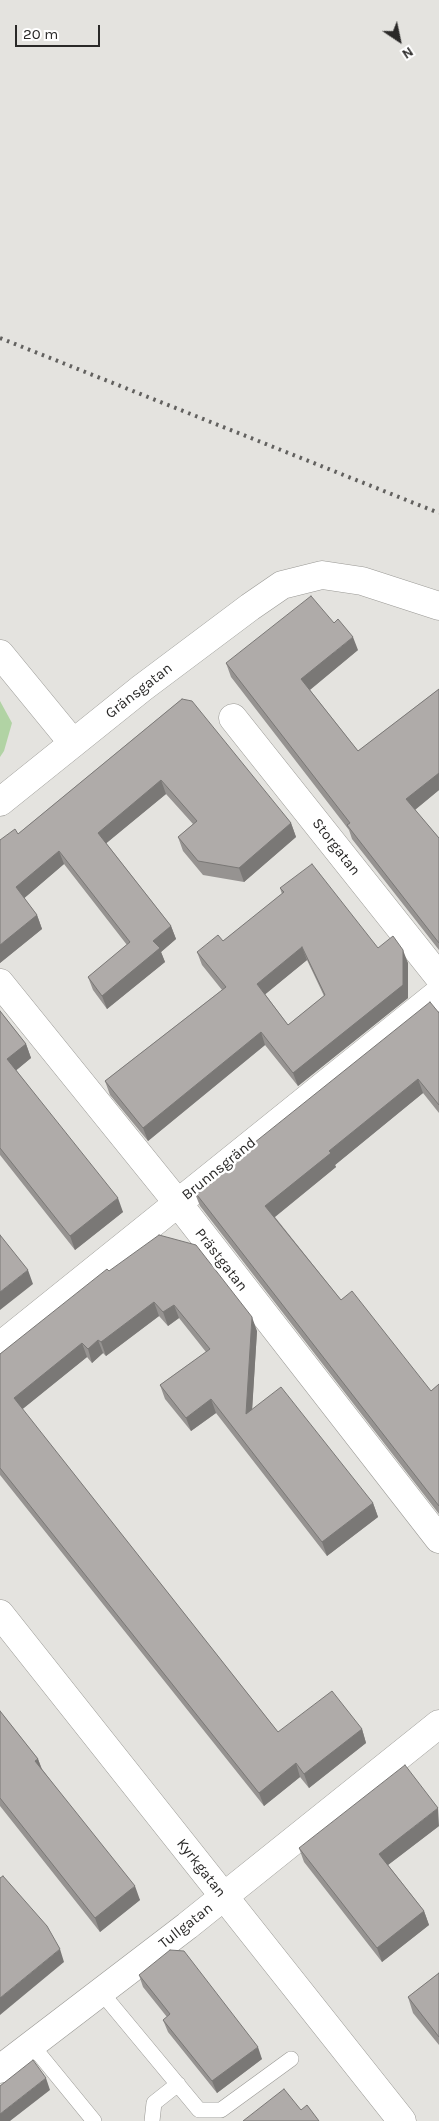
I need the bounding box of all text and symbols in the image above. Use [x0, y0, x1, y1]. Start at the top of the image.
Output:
scale bar [18, 15, 102, 47]
north arrow [374, 15, 424, 65]
text: 20 m [23, 25, 58, 43]
text: N [399, 43, 417, 63]
street label: Gränsgatan [102, 659, 176, 723]
street label: Storgatan [308, 815, 364, 879]
street label: Brunnsgränd [178, 1134, 260, 1204]
street label: Prästgatan [191, 1225, 251, 1295]
street label: Kyrkgatan [172, 1835, 230, 1901]
street label: Tullgatan [155, 1899, 217, 1953]

